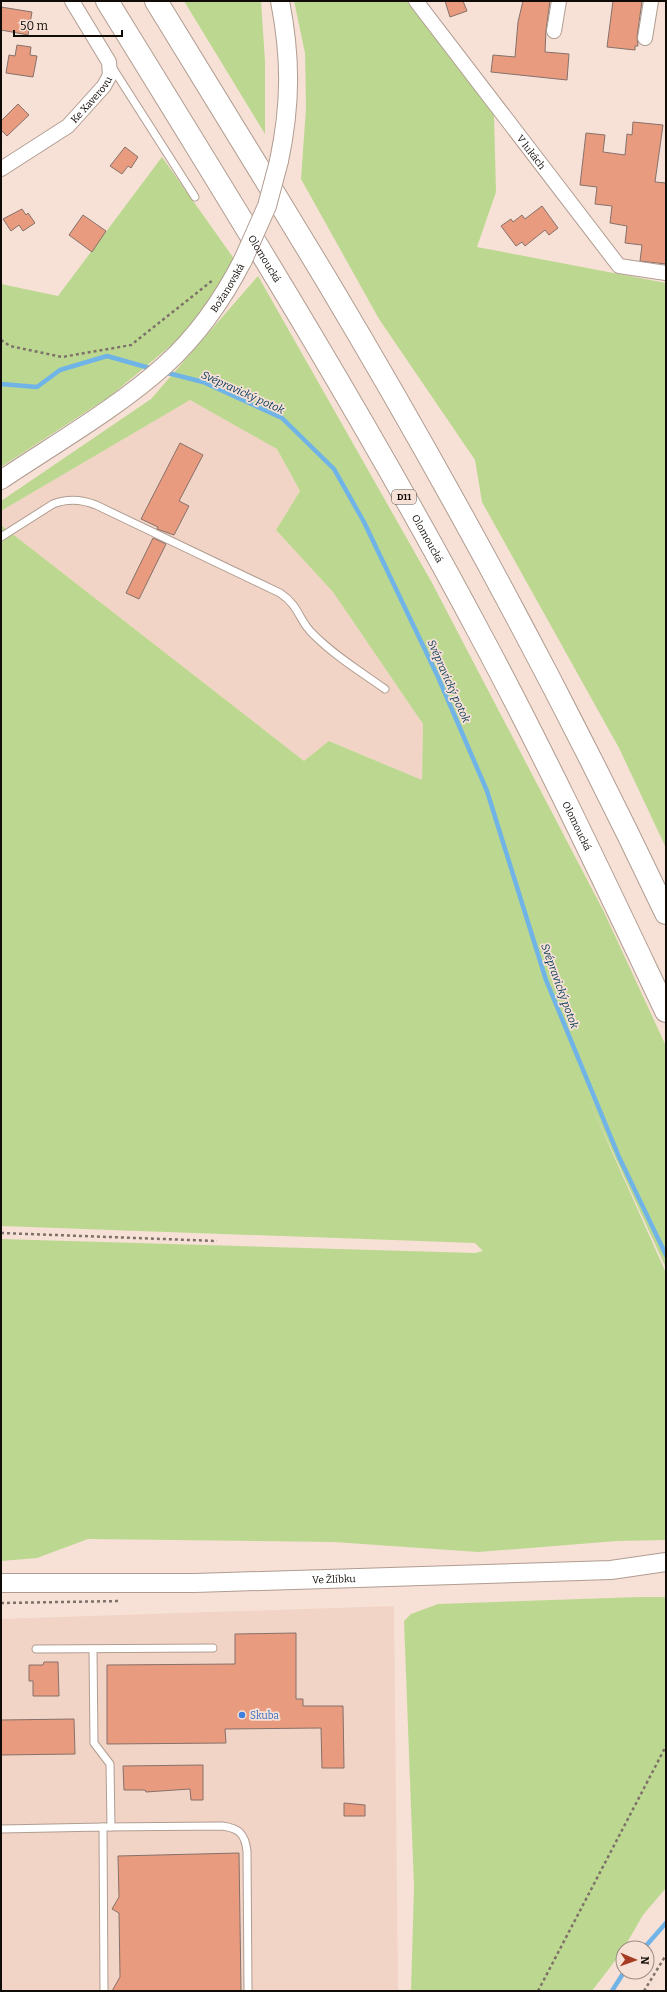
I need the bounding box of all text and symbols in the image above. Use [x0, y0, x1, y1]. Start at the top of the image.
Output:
scale bar [14, 12, 122, 38]
text: 50 m [20, 19, 49, 33]
street label: Ke Xaverovu [69, 74, 115, 126]
street label: V lukách [514, 133, 548, 173]
street label: Olomoucká [245, 233, 283, 285]
street label: Božanovská [208, 261, 247, 315]
water label: Svépravický potok [199, 368, 287, 417]
road number: D11 [392, 490, 416, 504]
street label: Olomoucká [409, 513, 446, 566]
water label: Svépravický potok [424, 638, 473, 726]
street label: Olomoucká [559, 800, 594, 853]
water label: Svépravický potok [538, 942, 581, 1031]
street label: Ve Žlíbku [312, 1573, 356, 1586]
marker: Skuba [237, 1710, 247, 1720]
place label: Skuba [250, 1710, 280, 1722]
north arrow [615, 1940, 655, 1980]
text: N [638, 1956, 651, 1965]

